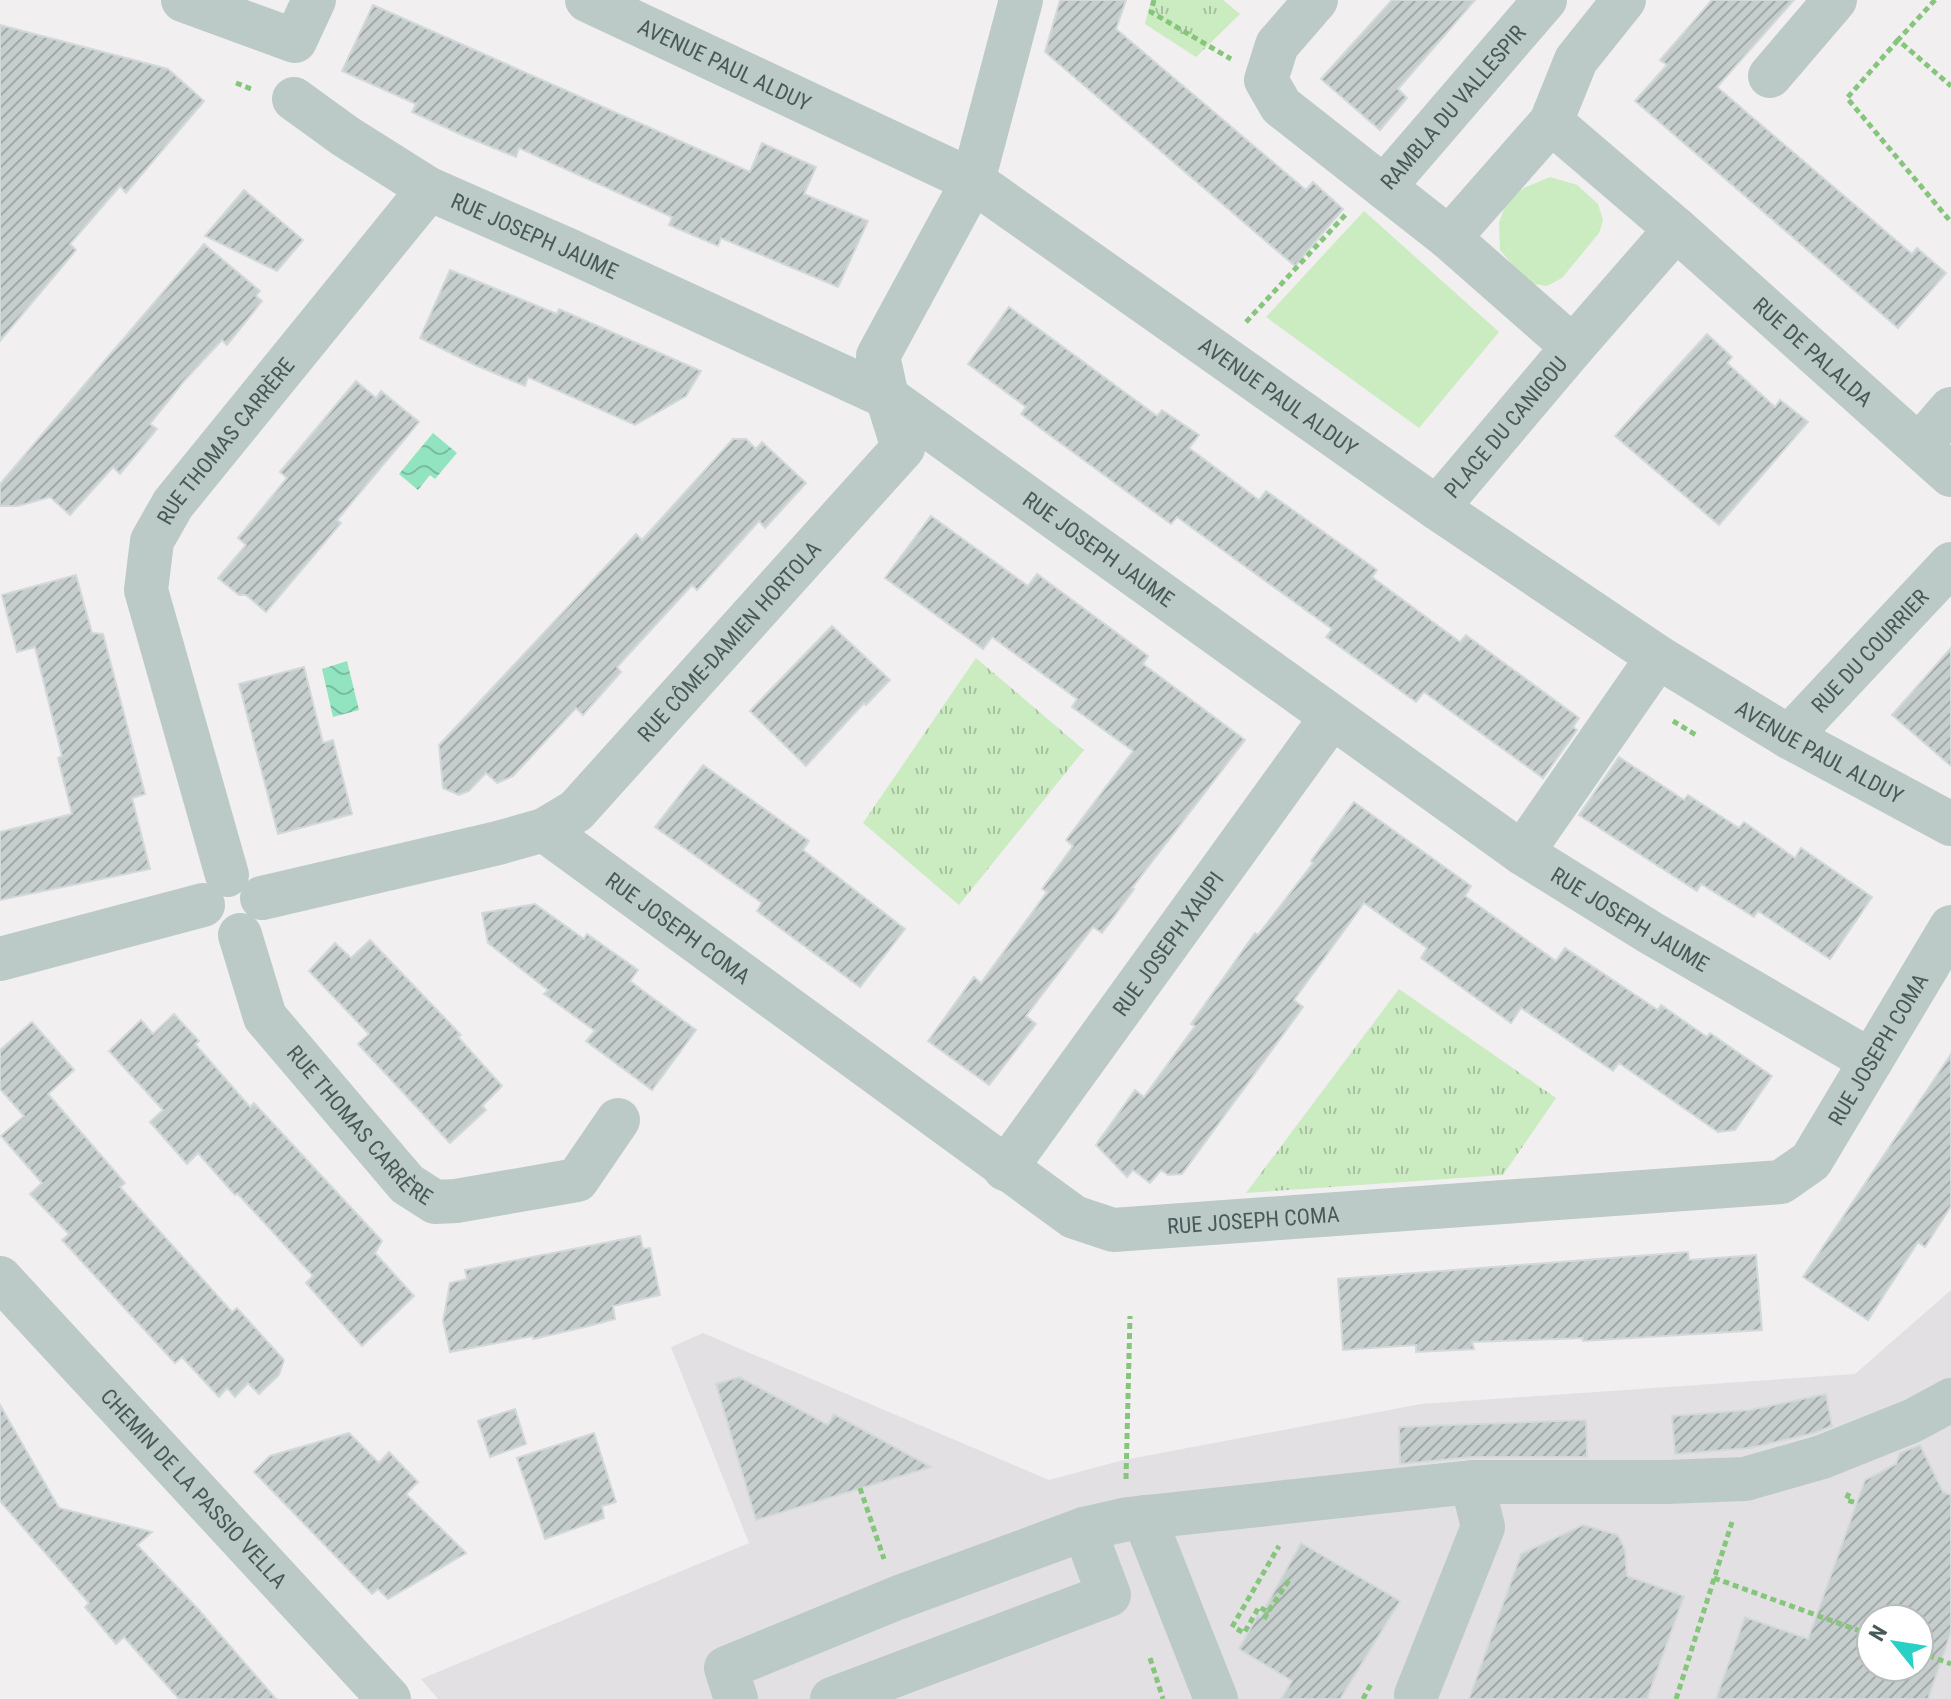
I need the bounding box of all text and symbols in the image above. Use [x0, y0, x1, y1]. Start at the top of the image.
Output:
street label: AVENUE PAUL ALDUY [634, 14, 815, 116]
street label: RAMBLA DU VALLESPIR [1376, 20, 1531, 195]
street label: RUE JOSEPH JAUME [447, 188, 622, 284]
street label: RUE DE PALALDA [1748, 292, 1878, 412]
street label: AVENUE PAUL ALDUY [1194, 332, 1362, 461]
street label: PLACE DU CANIGOU [1439, 352, 1572, 503]
street label: RUE THOMAS CARRÈRE [152, 353, 300, 529]
street label: RUE JOSEPH JAUME [1018, 487, 1179, 612]
street label: RUE CÔME-DAMIEN HORTOLA [633, 536, 826, 747]
street label: RUE DU COURRIER [1806, 584, 1934, 718]
street label: AVENUE PAUL ALDUY [1731, 696, 1908, 809]
street label: RUE JOSEPH JAUME [1546, 862, 1713, 977]
street label: RUE JOSEPH COMA [601, 867, 755, 989]
street label: RUE JOSEPH XAUPI [1108, 867, 1229, 1021]
street label: RUE JOSEPH COMA [1823, 969, 1933, 1130]
street label: RUE THOMAS CARRÈRE [282, 1041, 437, 1210]
street label: RUE JOSEPH COMA [1166, 1202, 1341, 1239]
street label: CHEMIN DE LA PASSIO VELLA [96, 1384, 292, 1593]
north arrow [1855, 1603, 1935, 1683]
text: N [1864, 1621, 1892, 1645]

